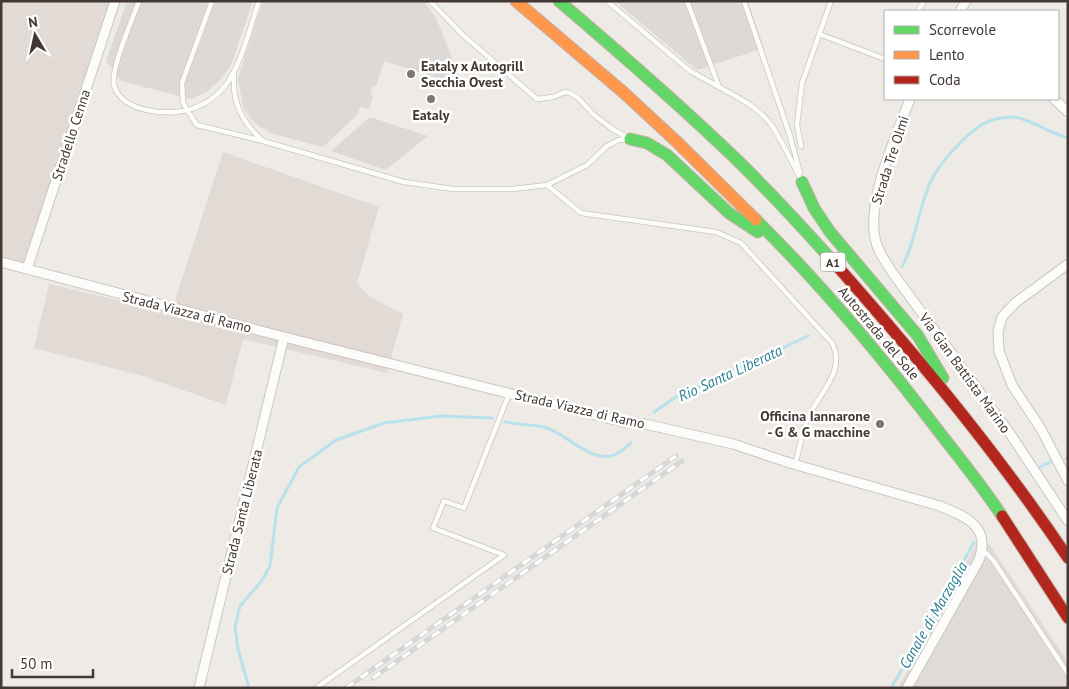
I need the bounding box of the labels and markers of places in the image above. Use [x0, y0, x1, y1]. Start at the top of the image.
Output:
place label: Eataly x Autogrill Secchia Ovest [421, 57, 524, 91]
marker: Eataly x Autogrill Secchia Ovest [405, 68, 417, 80]
marker: Eataly [425, 93, 437, 105]
place label: Eataly [413, 106, 450, 124]
place label: Officina Iannarone - G & G macchine [760, 407, 870, 441]
marker: Officina Iannarone - G & G macchine [874, 418, 886, 430]

